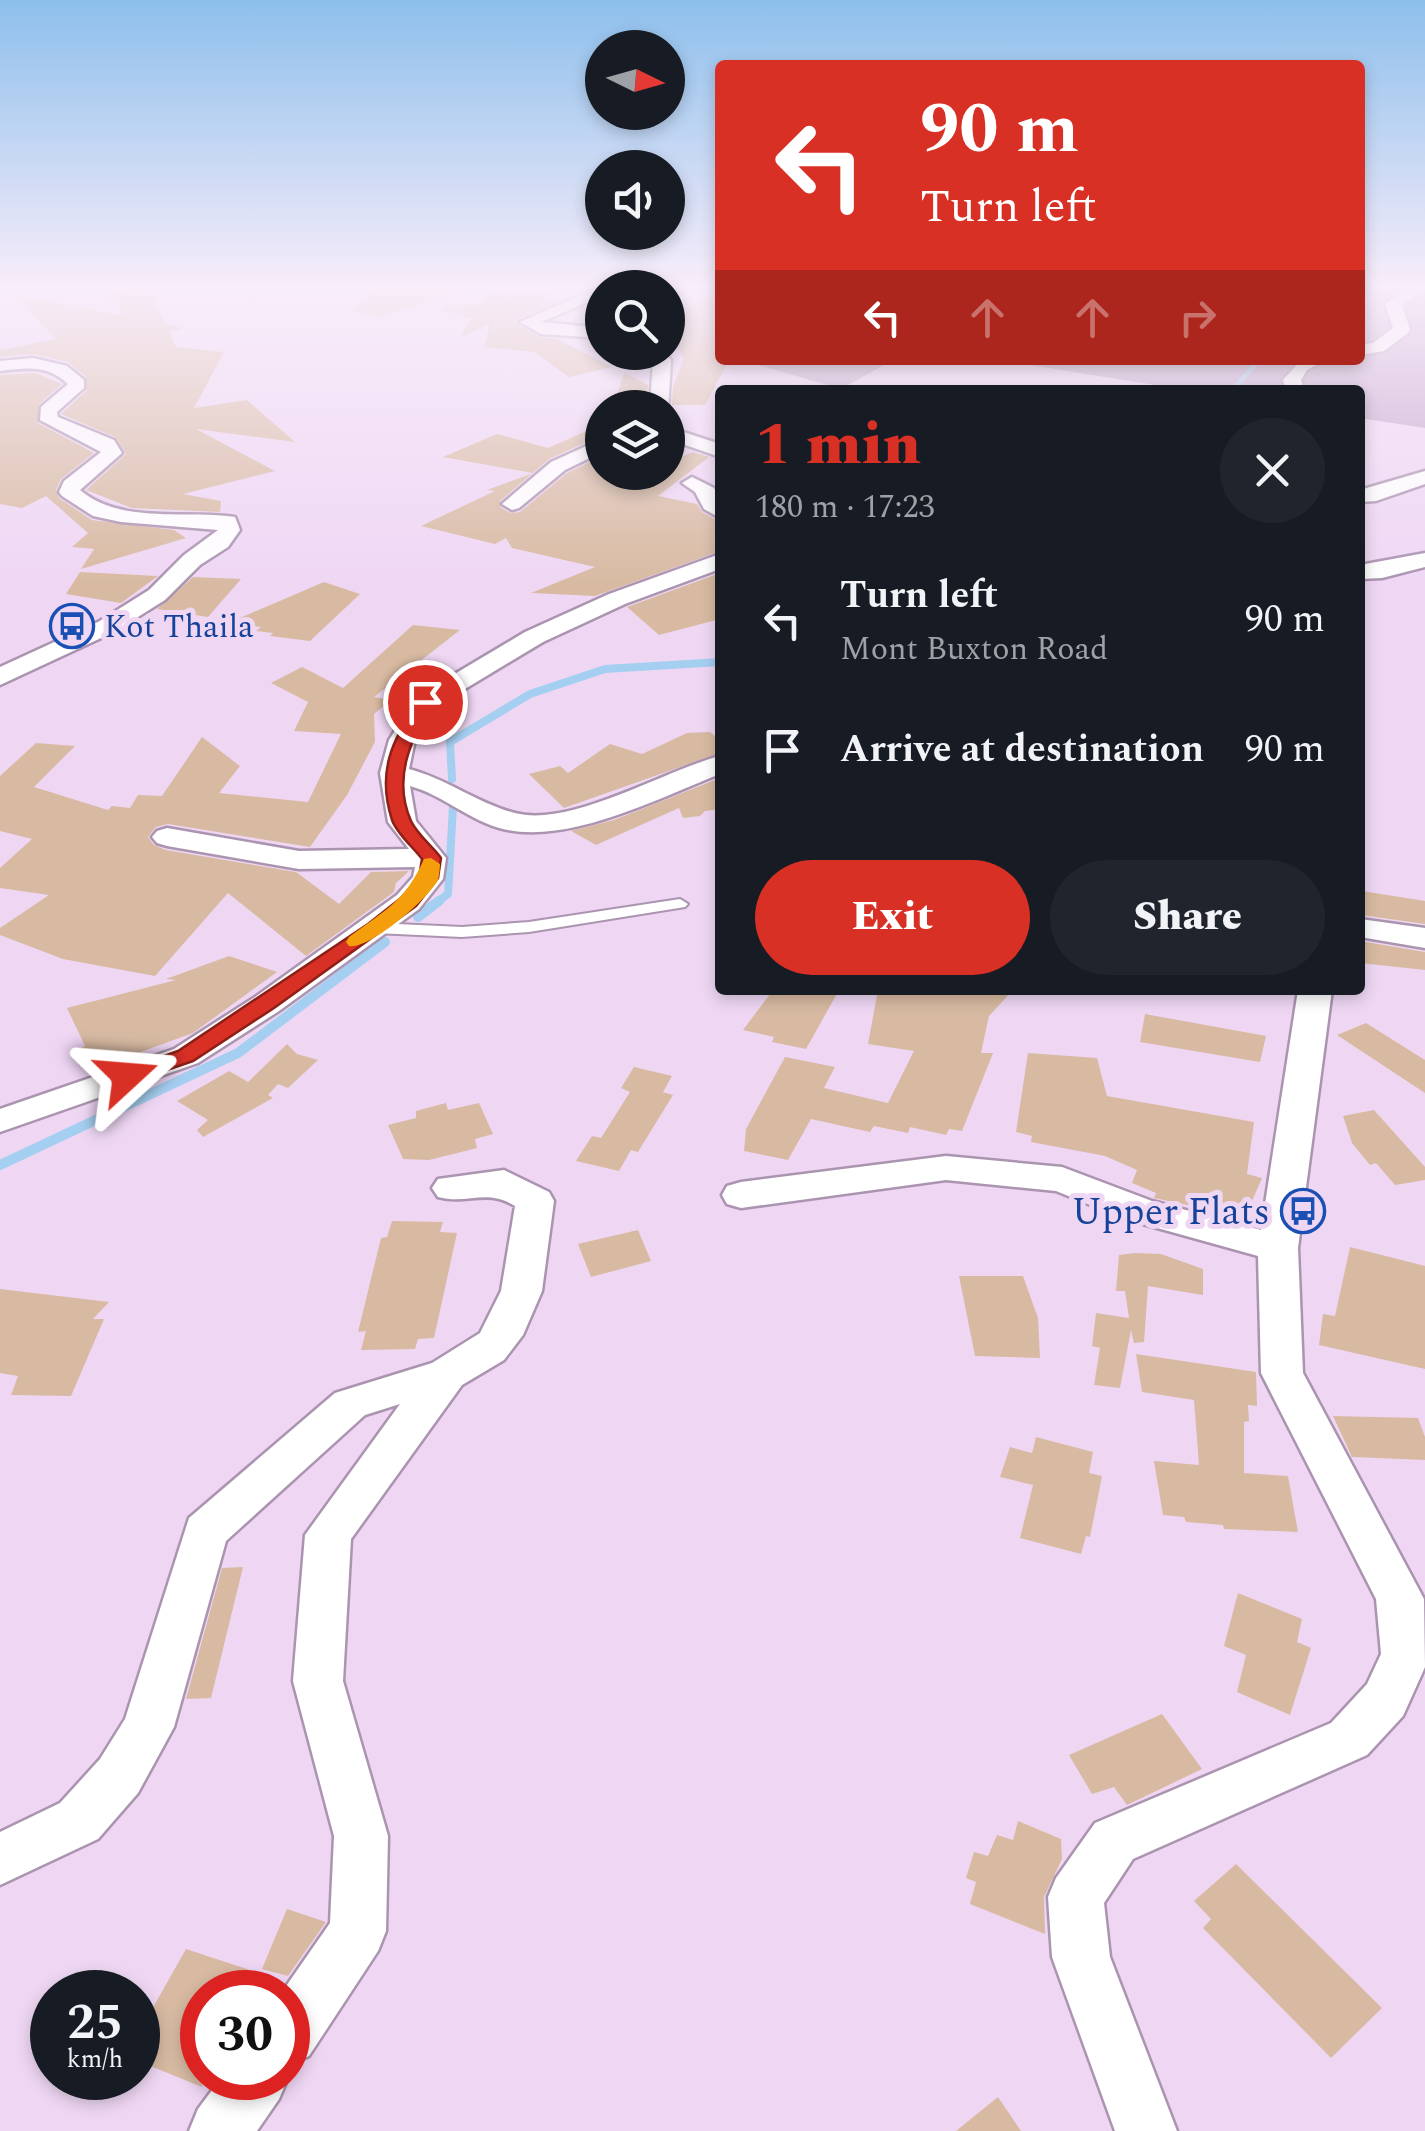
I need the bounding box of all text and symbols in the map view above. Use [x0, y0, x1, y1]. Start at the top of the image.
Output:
north arrow [585, 30, 685, 130]
map controls [585, 30, 685, 490]
text: 90 m [920, 77, 1079, 183]
icon: left [755, 100, 885, 230]
button: sound [585, 150, 685, 250]
text: Turn left [920, 173, 1097, 242]
button: search [585, 270, 685, 370]
icon: left [855, 290, 910, 345]
icon: ahead [960, 290, 1015, 345]
icon: ahead [1065, 290, 1120, 345]
icon: right [1170, 290, 1225, 345]
button: layers [585, 390, 685, 490]
text: 1 min [755, 399, 921, 491]
button: close [1220, 418, 1325, 523]
text: 180 m · 17:23 [755, 483, 935, 532]
text: Turn left [840, 567, 998, 625]
text: 90 m [1245, 591, 1325, 649]
icon: left [755, 593, 810, 648]
bus stop icon: Kot Thaila [49, 603, 95, 649]
place label: Kot Thaila [104, 603, 254, 652]
text: Mont Buxton Road [840, 625, 1108, 674]
pin [383, 660, 468, 745]
icon: arrive [398, 675, 453, 730]
text: Arrive at destination [840, 721, 1204, 779]
text: 90 m [1245, 721, 1325, 779]
icon: arrive [755, 723, 810, 778]
button: Exit [755, 860, 1030, 975]
button: Share [1050, 860, 1325, 975]
position arrow [75, 1024, 179, 1128]
place label: Upper Flats [1072, 1184, 1270, 1242]
bus stop icon: Upper Flats [1280, 1188, 1326, 1234]
speed limit sign: 30 [180, 1970, 310, 2100]
text: 25 [67, 1985, 123, 2061]
text: km/h [67, 2041, 123, 2079]

